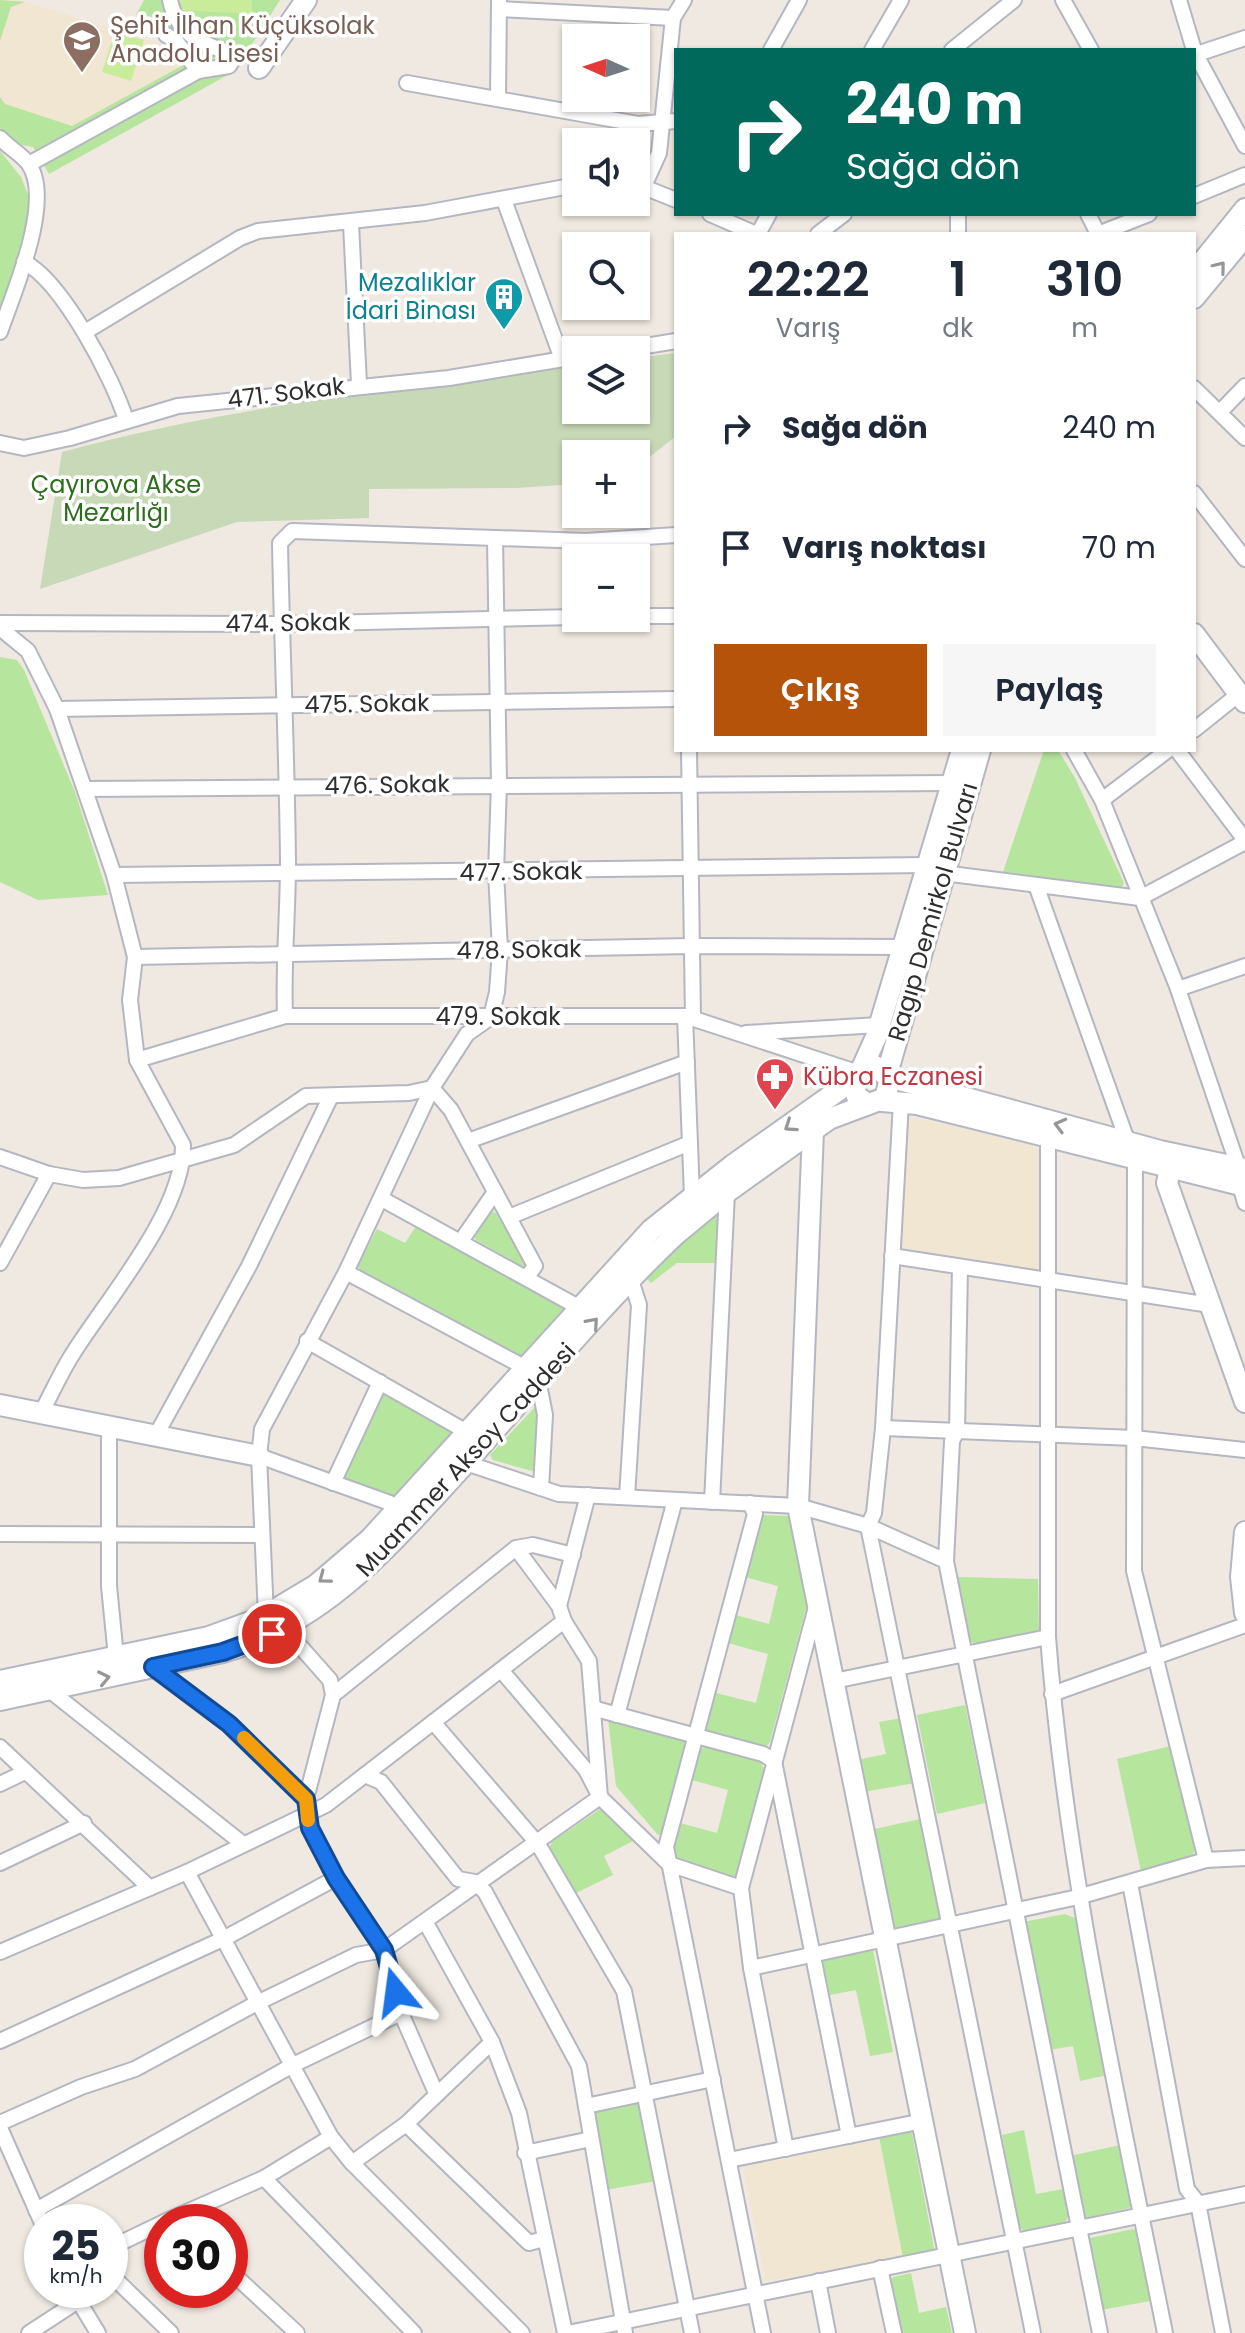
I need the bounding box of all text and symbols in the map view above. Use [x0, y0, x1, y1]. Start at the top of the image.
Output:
place label: Şehit İlhan Küçüksolak Anadolu Lisesi [110, 9, 376, 70]
school or university icon: Şehit İlhan Küçüksolak Anadolu Lisesi [61, 19, 103, 74]
north arrow [562, 24, 650, 112]
map controls [562, 24, 650, 632]
text: 240 m [846, 65, 1024, 144]
icon: right [714, 80, 818, 184]
button: sound [562, 128, 650, 216]
text: Sağa dön [846, 141, 1020, 192]
button: search [562, 232, 650, 320]
text: 22:22 [747, 246, 870, 313]
text: 1 [949, 246, 967, 313]
text: 310 [1046, 246, 1123, 313]
one-way arrow [1210, 261, 1224, 276]
place label: Mezalıklar İdari Binası [346, 266, 476, 327]
building icon: Mezalıklar İdari Binası [483, 276, 525, 331]
text: Varış [776, 310, 841, 346]
text: dk [942, 310, 973, 346]
text: m [1071, 310, 1098, 346]
button: layers [562, 336, 650, 424]
street label: 471. Sokak [225, 369, 347, 416]
icon: right [714, 406, 758, 450]
text: Sağa dön [782, 406, 928, 449]
text: 240 m [1062, 406, 1156, 449]
button: + [562, 440, 650, 528]
park label: Çayırova Akse Mezarlığı [31, 468, 201, 529]
icon: arrive [714, 526, 758, 570]
text: Varış noktası [782, 526, 987, 569]
text: 70 m [1082, 526, 1156, 569]
button: − [562, 544, 650, 632]
street label: 474. Sokak [225, 605, 351, 640]
button: Çıkış [714, 644, 927, 736]
button: Paylaş [943, 644, 1156, 736]
street label: 475. Sokak [304, 686, 430, 721]
street label: 476. Sokak [324, 767, 451, 802]
street label: Ragıp Demirkol Bulvarı [880, 779, 985, 1045]
street label: 477. Sokak [459, 854, 583, 889]
street label: 478. Sokak [456, 932, 582, 967]
street label: 479. Sokak [435, 1000, 561, 1033]
pharmacy icon: Kübra Eczanesi [754, 1056, 796, 1111]
place label: Kübra Eczanesi [803, 1060, 983, 1093]
one-way arrow [784, 1116, 798, 1131]
one-way arrow [1054, 1118, 1068, 1135]
one-way arrow [583, 1317, 598, 1332]
street label: Muammer Aksoy Caddesi [348, 1335, 583, 1584]
one-way arrow [318, 1569, 333, 1583]
pin [238, 1600, 306, 1668]
icon: arrive [250, 1612, 294, 1656]
one-way arrow [96, 1670, 110, 1687]
position arrow [354, 1950, 438, 2034]
speed limit sign: 30 [144, 2204, 248, 2308]
text: 25 [52, 2218, 100, 2274]
text: km/h [49, 2262, 103, 2290]

